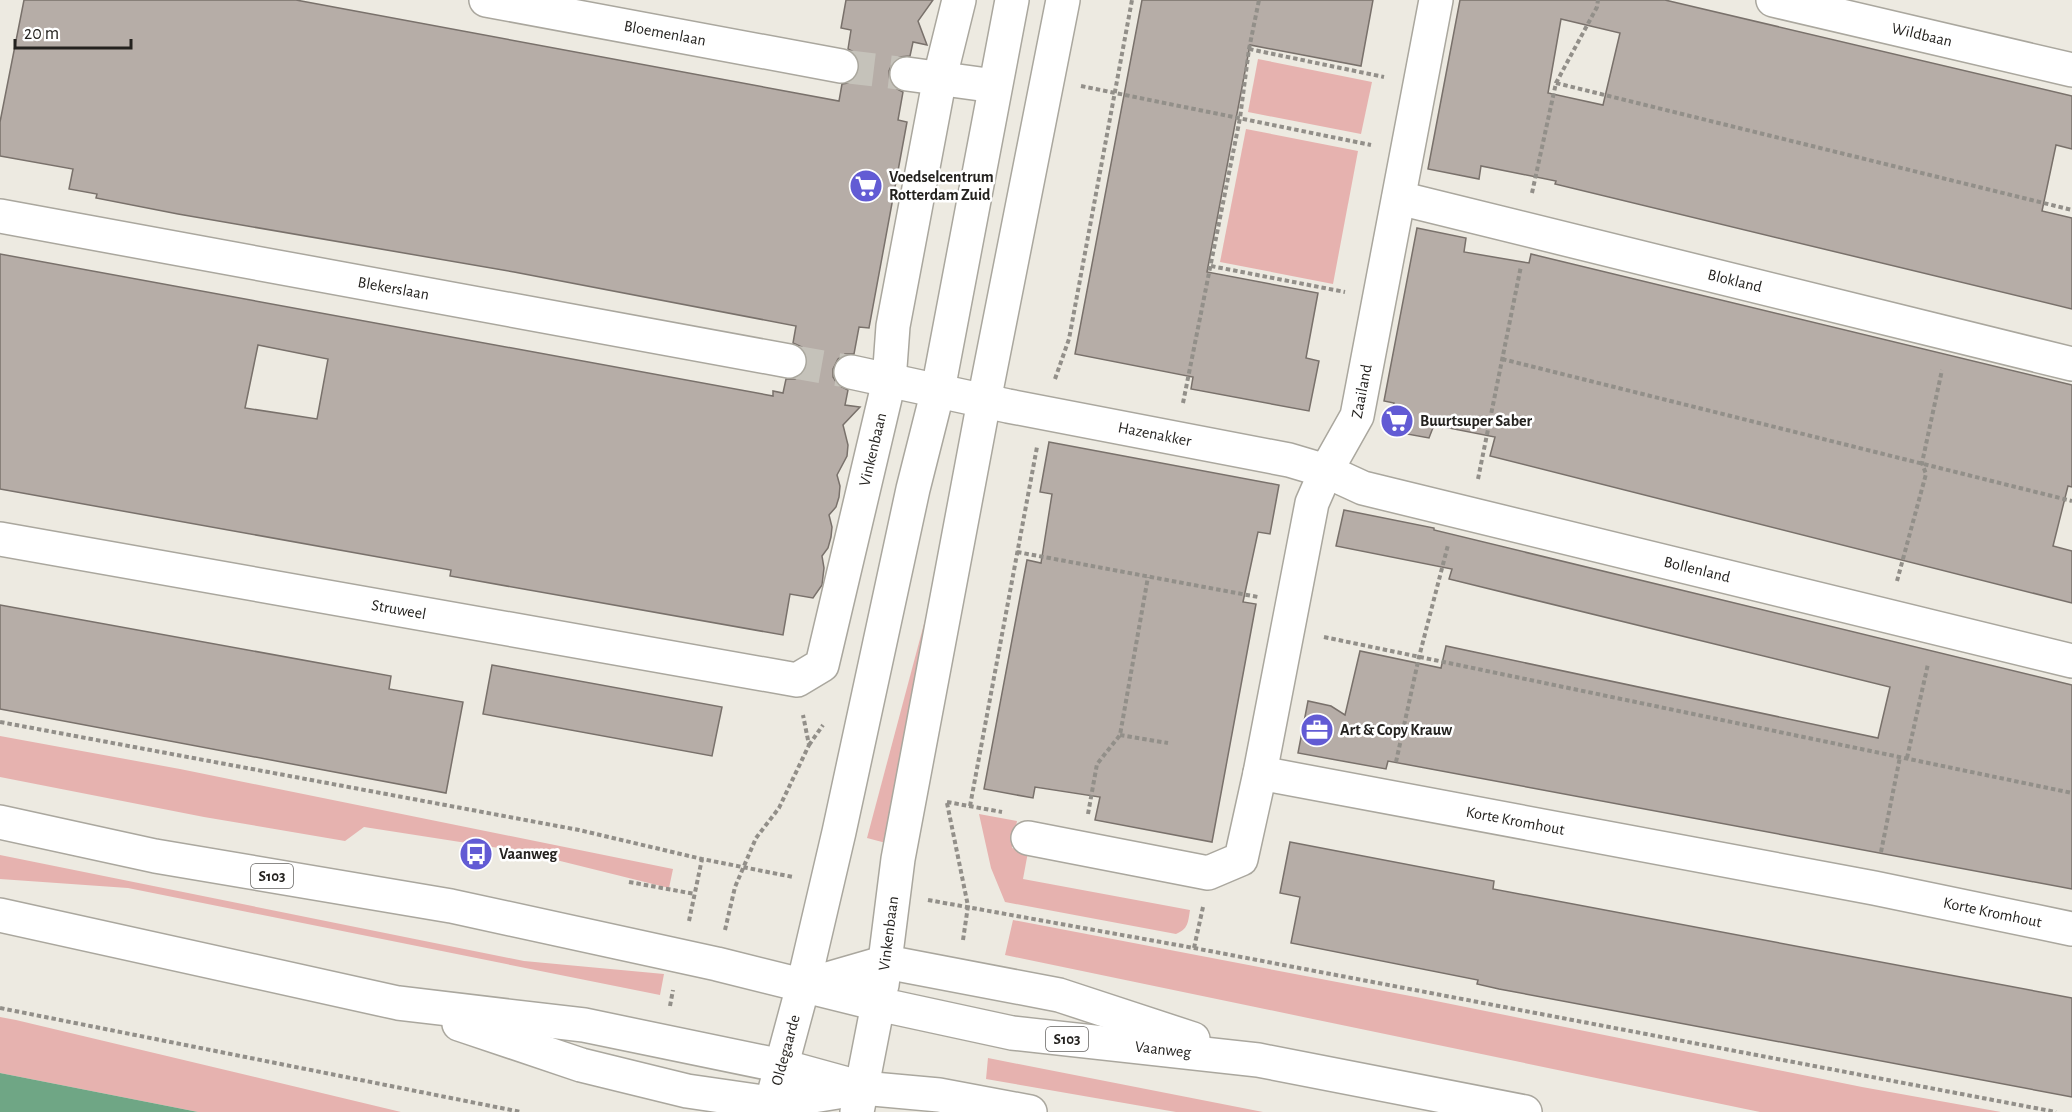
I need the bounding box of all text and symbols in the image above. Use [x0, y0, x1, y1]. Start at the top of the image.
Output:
scale bar [15, 12, 130, 50]
street label: Bloemenlaan [623, 18, 707, 49]
street label: Wildbaan [1890, 20, 1954, 50]
text: 20 m [24, 25, 59, 43]
supermarket icon: Voedselcentrum Rotterdam Zuid [848, 168, 884, 204]
place label: Voedselcentrum Rotterdam Zuid [889, 169, 994, 203]
street label: Blokland [1706, 266, 1764, 295]
street label: Blekerslaan [356, 274, 430, 303]
street label: Zaailand [1349, 363, 1375, 420]
supermarket icon: Buurtsuper Saber [1379, 403, 1415, 439]
street label: Vinkenbaan [856, 411, 889, 488]
place label: Buurtsuper Saber [1420, 413, 1533, 429]
street label: Hazenakker [1117, 419, 1194, 449]
street label: Bollenland [1662, 554, 1732, 585]
street label: Struweel [370, 597, 427, 622]
office icon: Art & Copy Krauw [1299, 712, 1335, 748]
place label: Art & Copy Krauw [1340, 722, 1453, 739]
street label: Korte Kromhout [1465, 804, 1566, 838]
bus stop icon: Vaanweg [458, 836, 494, 872]
place label: Vaanweg [499, 846, 558, 862]
road number: S103 [251, 864, 293, 888]
street label: Vinkenbaan [876, 895, 901, 972]
street label: Korte Kromhout [1942, 895, 2043, 931]
street label: Oldegaarde [768, 1013, 803, 1087]
road number: S103 [1046, 1027, 1088, 1051]
street label: Vaanweg [1134, 1039, 1192, 1061]

